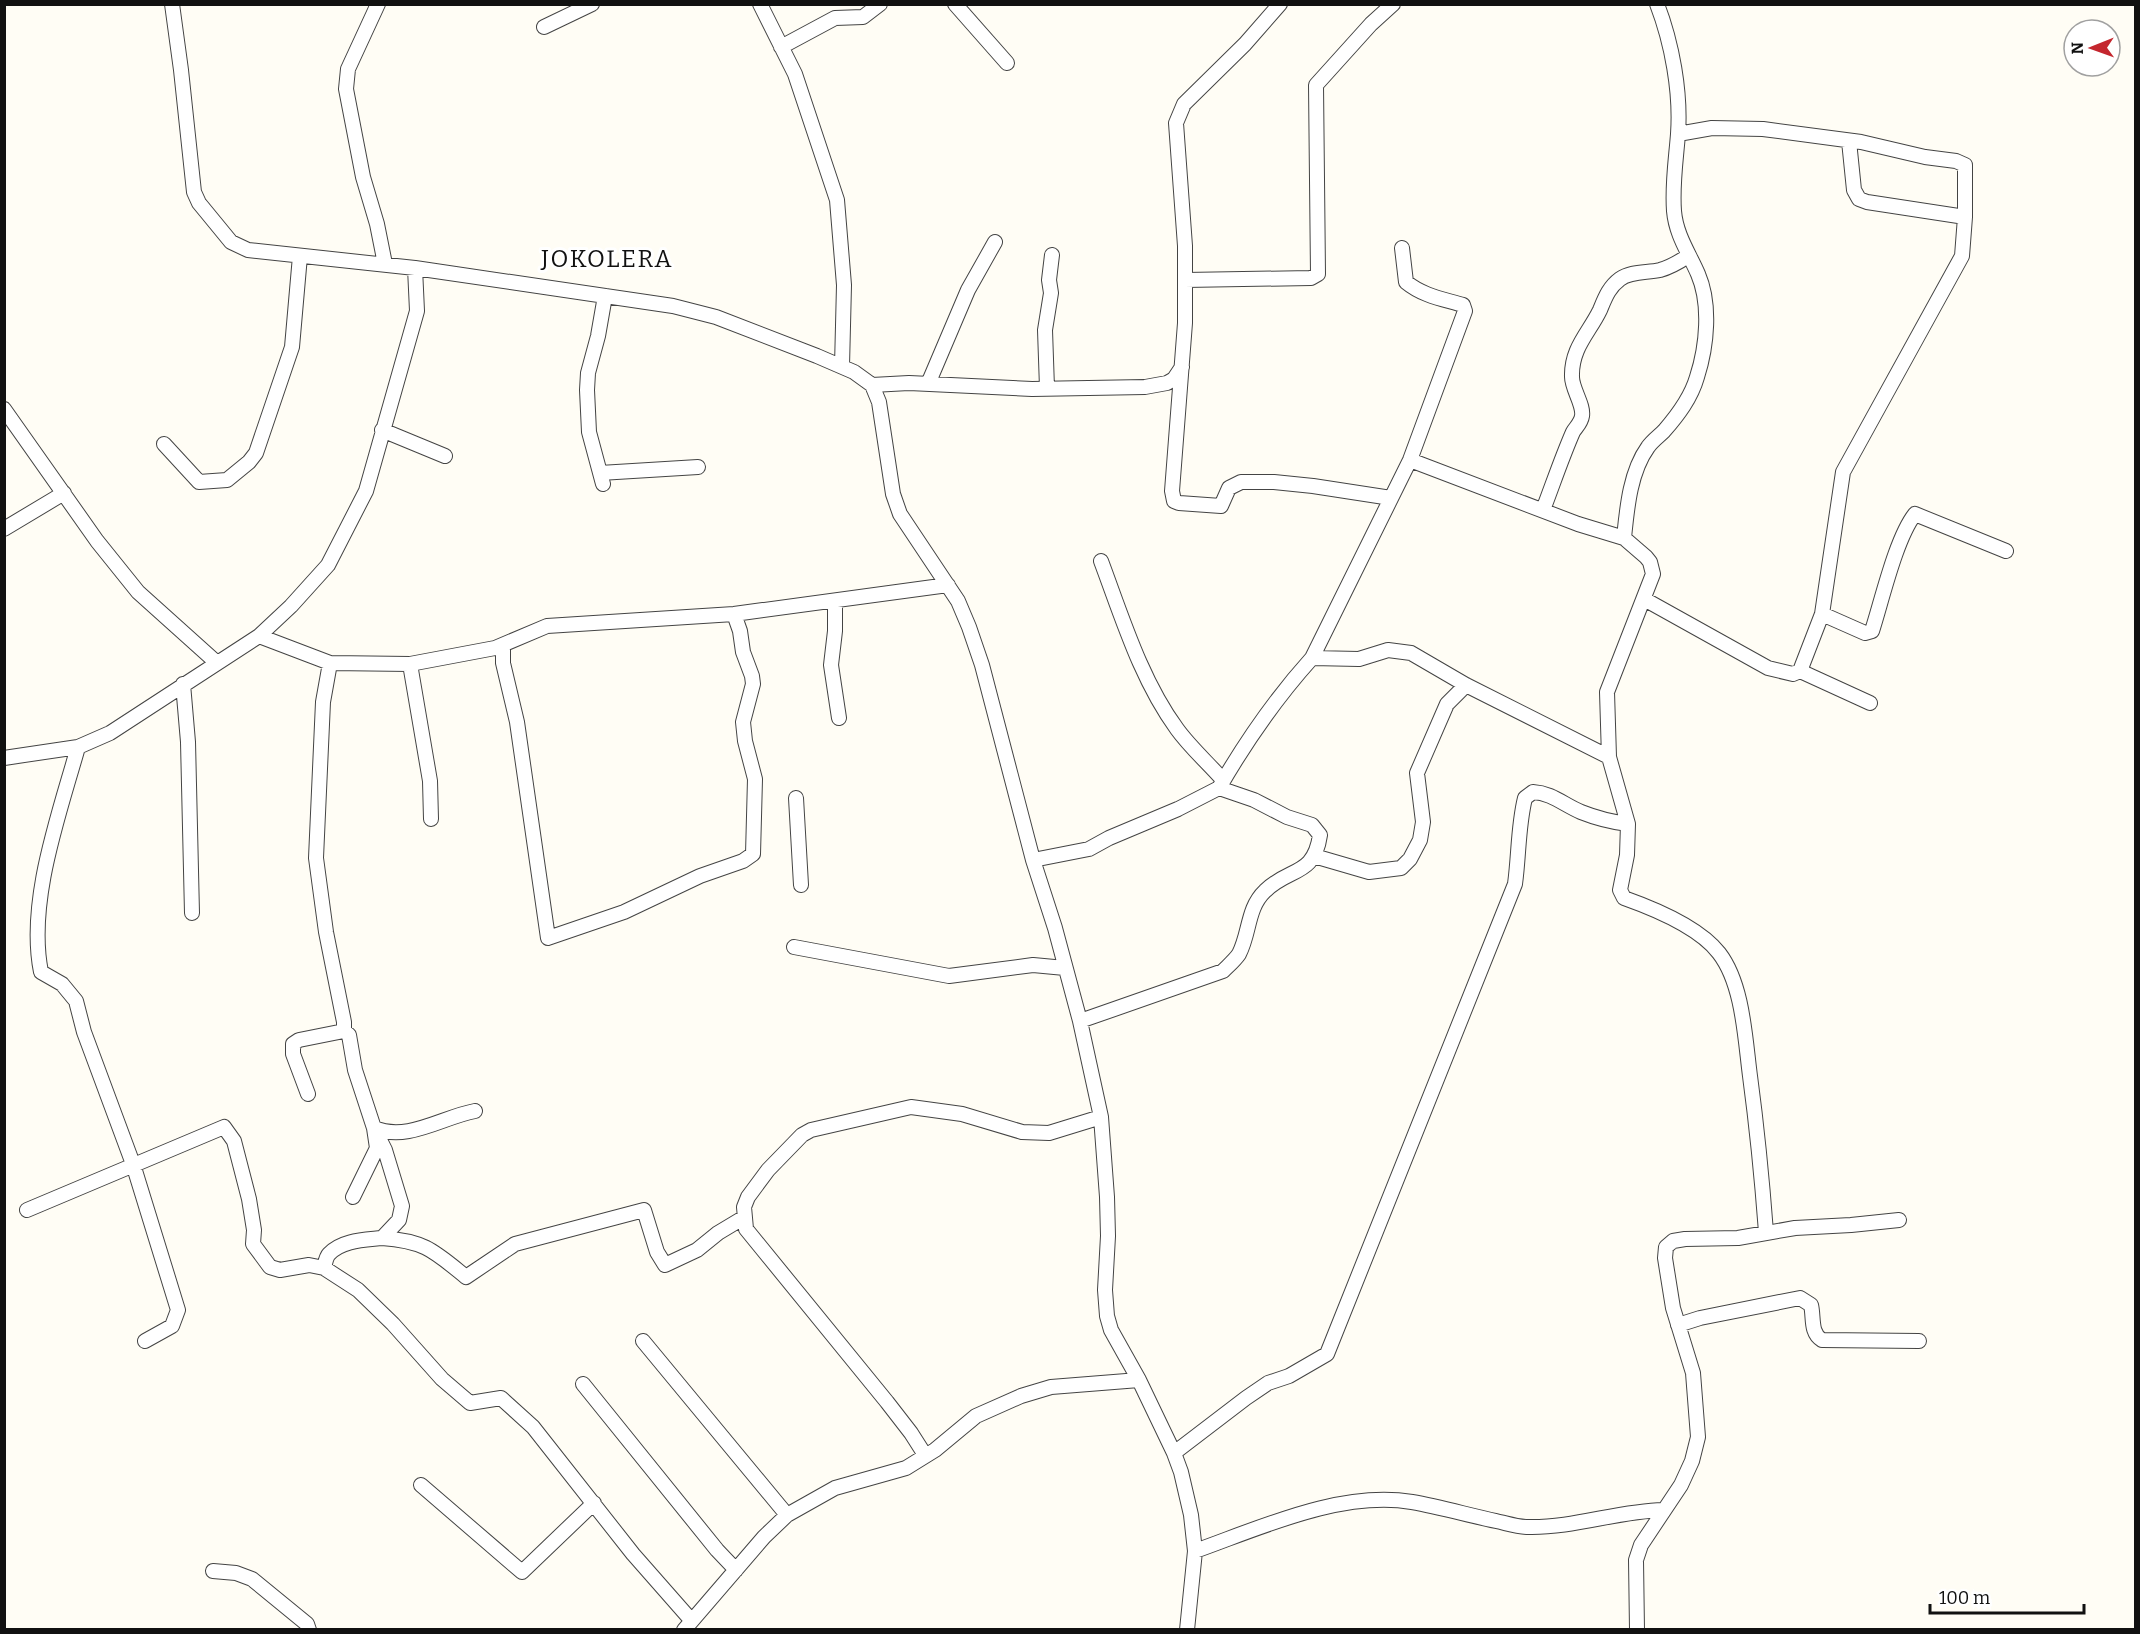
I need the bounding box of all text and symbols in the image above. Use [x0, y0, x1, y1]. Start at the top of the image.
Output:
north arrow [2062, 18, 2122, 78]
text: N [2068, 42, 2087, 55]
district label: JOKOLERA [540, 245, 673, 273]
scale bar [1930, 1577, 2084, 1615]
text: 100 m [1939, 1587, 1990, 1609]

